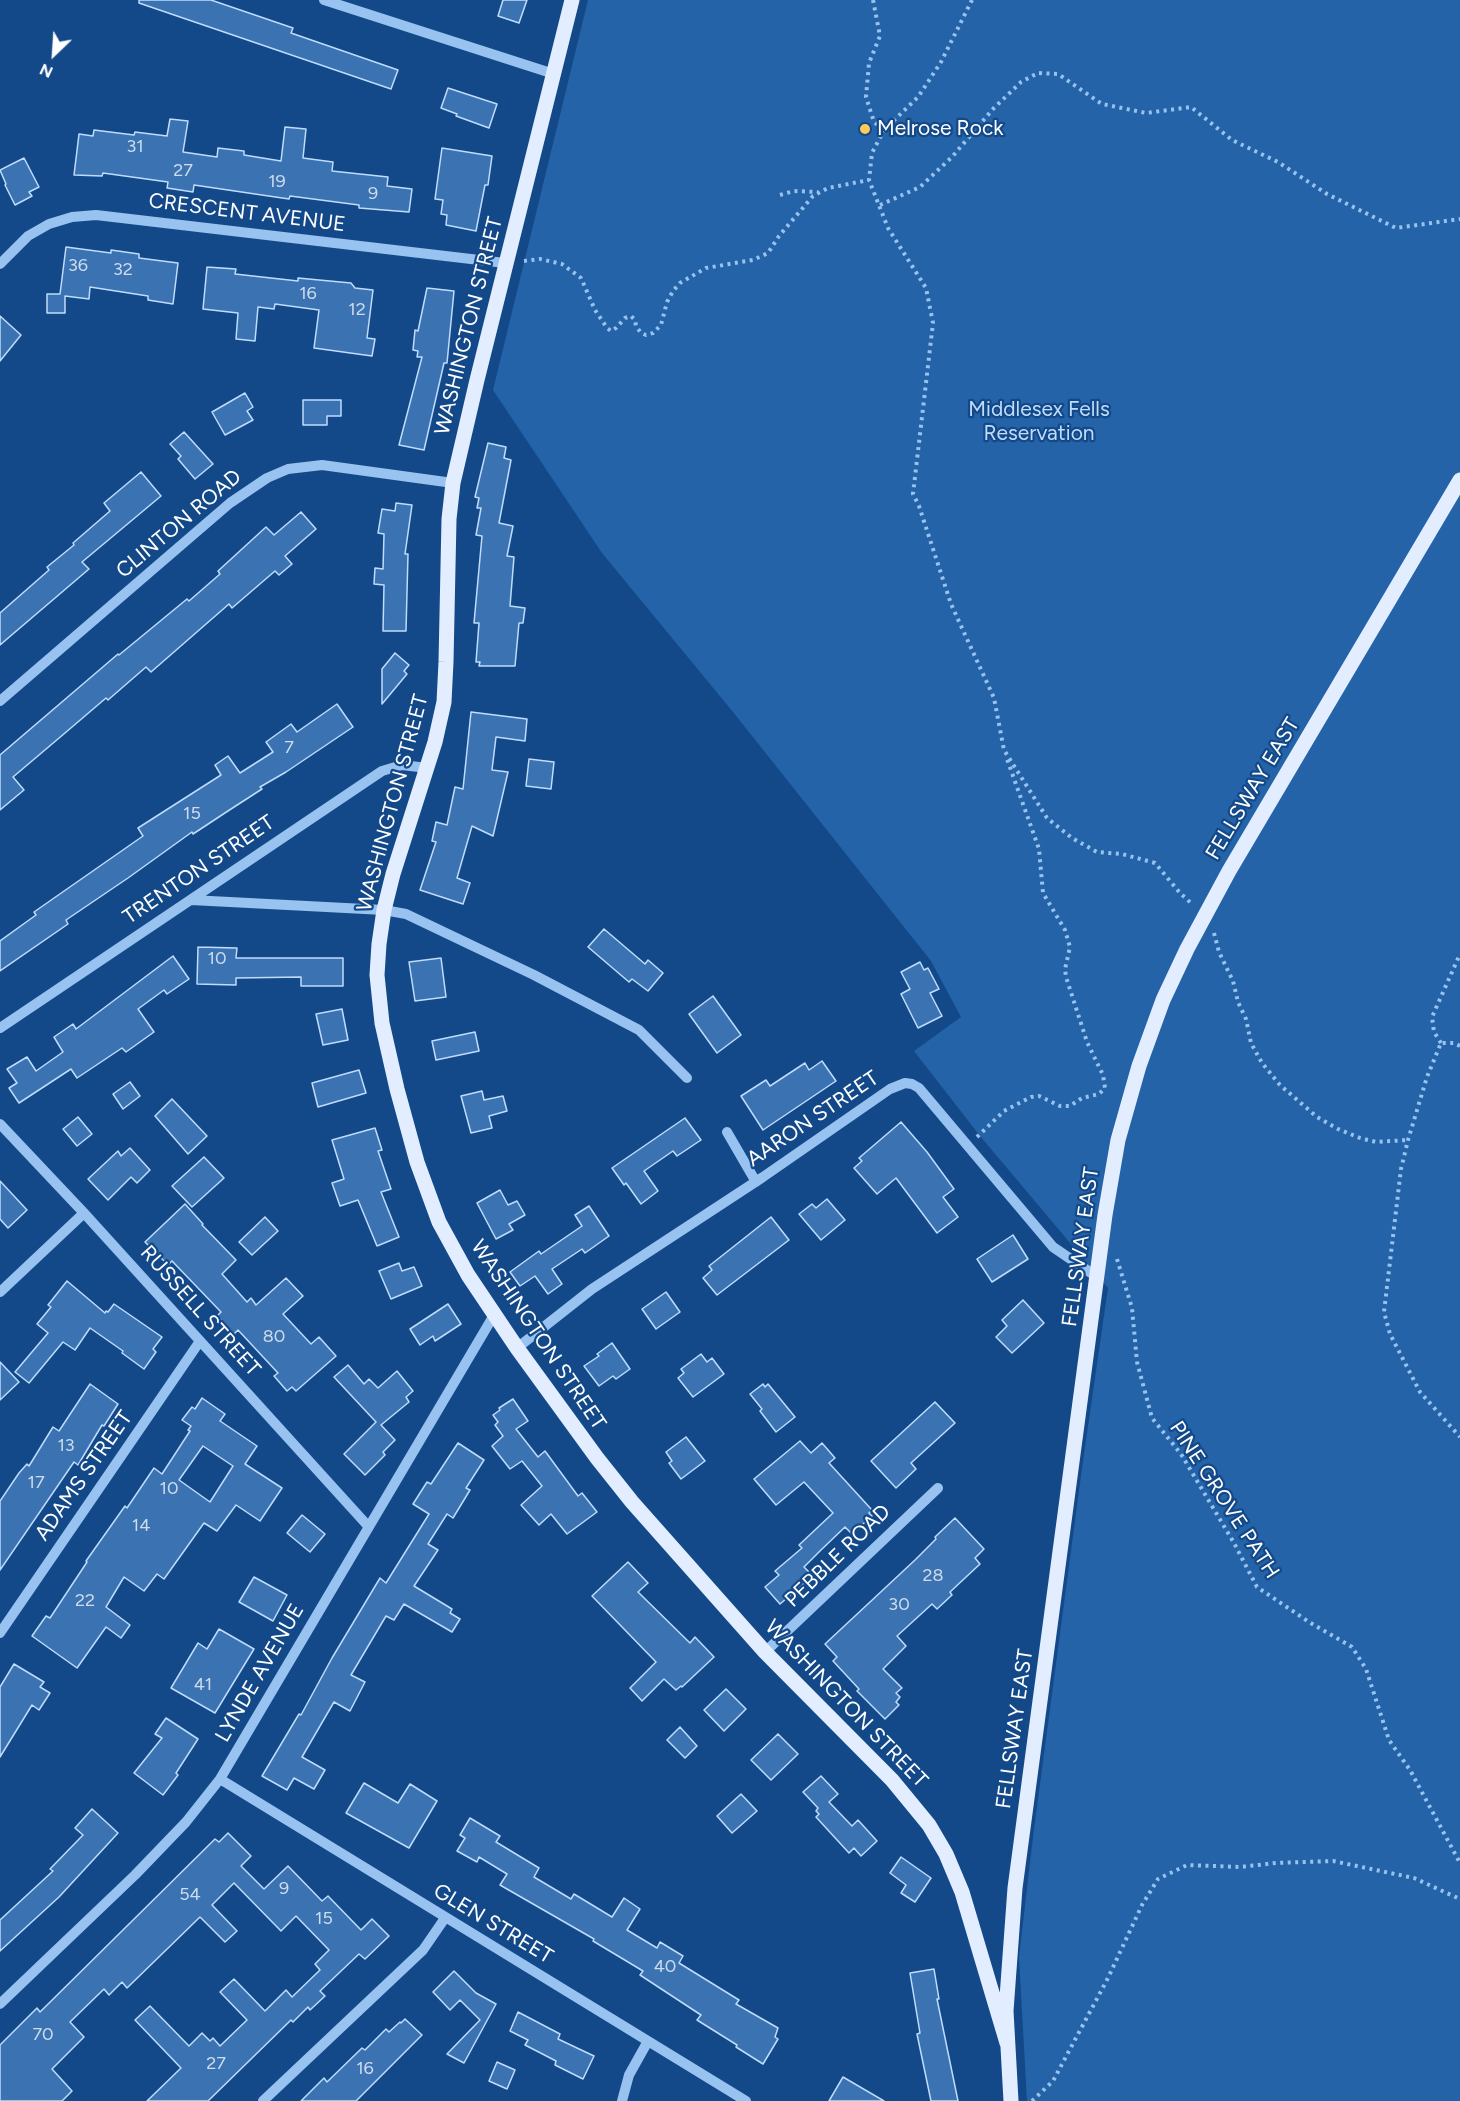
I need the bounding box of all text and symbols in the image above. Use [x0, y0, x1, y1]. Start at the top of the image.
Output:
north arrow [24, 24, 84, 84]
text: N [37, 60, 56, 82]
place label: Melrose Rock [877, 116, 1003, 142]
marker: Melrose Rock [858, 122, 872, 136]
house number: 31 [126, 136, 144, 158]
house number: 27 [173, 160, 193, 182]
house number: 19 [268, 171, 286, 193]
house number: 9 [368, 183, 378, 205]
street label: CRESCENT AVENUE [147, 188, 347, 238]
street label: WASHINGTON STREET [430, 214, 508, 438]
house number: 36 [68, 255, 88, 277]
house number: 32 [113, 259, 133, 281]
house number: 16 [299, 283, 317, 305]
house number: 12 [348, 299, 366, 321]
park label: Middlesex Fells Reservation [968, 397, 1110, 447]
street label: CLINTON ROAD [111, 464, 247, 584]
street label: WASHINGTON STREET [352, 692, 434, 914]
street label: FELLSWAY EAST [1201, 713, 1305, 865]
house number: 7 [284, 737, 294, 759]
house number: 15 [183, 803, 201, 825]
street label: TRENTON STREET [119, 810, 279, 930]
house number: 10 [208, 948, 226, 970]
street label: AARON STREET [742, 1066, 884, 1172]
street label: FELLSWAY EAST [1057, 1166, 1105, 1328]
street label: WASHINGTON STREET [465, 1235, 611, 1435]
street label: RUSSELL STREET [135, 1240, 265, 1382]
house number: 80 [263, 1326, 285, 1348]
street label: ADAMS STREET [30, 1406, 138, 1546]
street label: PINE GROVE PATH [1164, 1417, 1284, 1583]
house number: 13 [57, 1435, 75, 1457]
house number: 17 [27, 1472, 45, 1494]
house number: 10 [160, 1478, 178, 1500]
street label: PEBBLE ROAD [780, 1499, 896, 1613]
house number: 14 [132, 1515, 150, 1537]
house number: 28 [922, 1565, 944, 1587]
house number: 22 [75, 1590, 95, 1612]
house number: 30 [888, 1594, 910, 1616]
street label: LYNDE AVENUE [210, 1599, 310, 1747]
street label: WASHINGTON STREET [759, 1615, 933, 1793]
street label: FELLSWAY EAST [991, 1648, 1039, 1810]
house number: 41 [194, 1674, 212, 1696]
house number: 9 [279, 1878, 289, 1900]
street label: GLEN STREET [429, 1878, 557, 1970]
house number: 54 [179, 1884, 201, 1906]
house number: 15 [315, 1908, 333, 1930]
house number: 40 [654, 1956, 676, 1978]
house number: 70 [32, 2024, 54, 2046]
house number: 27 [206, 2053, 226, 2075]
house number: 16 [356, 2058, 374, 2080]

